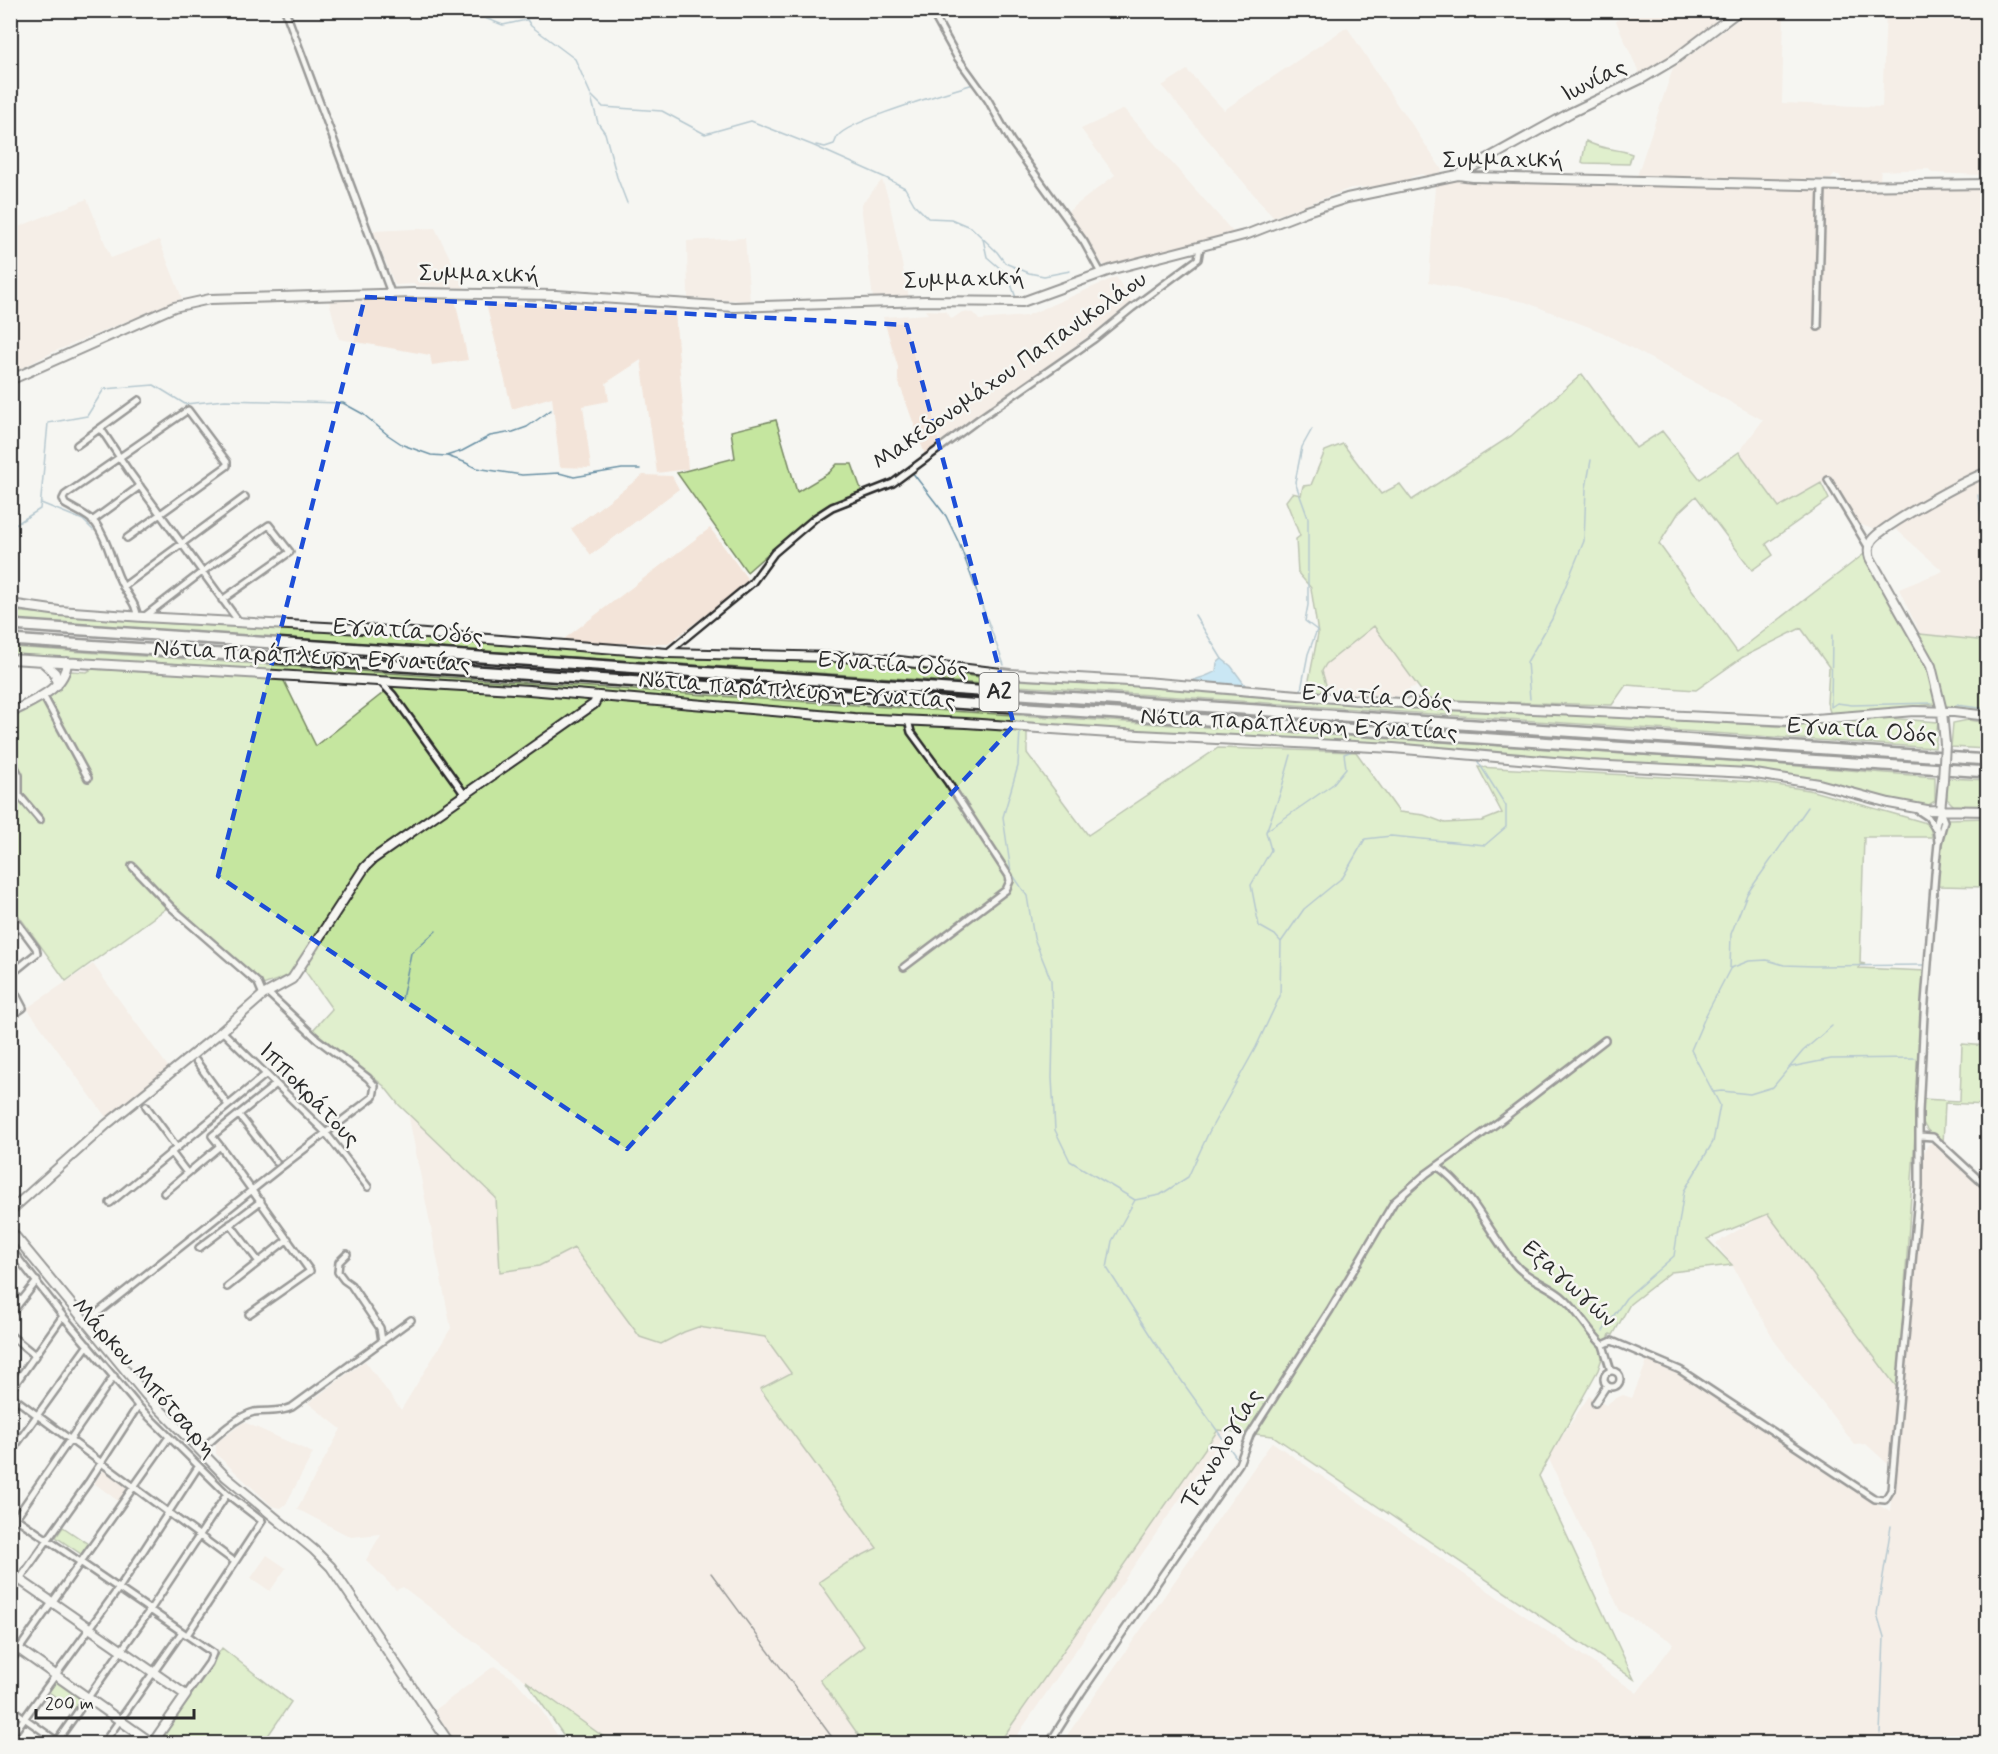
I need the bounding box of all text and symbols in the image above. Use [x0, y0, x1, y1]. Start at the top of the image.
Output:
street label: Ιωνίας [1556, 52, 1632, 110]
street label: Συμμαχική [1443, 145, 1563, 176]
street label: Συμμαχική [418, 258, 540, 292]
street label: Συμμαχική [903, 262, 1025, 298]
street label: Μακεδονομάχου Παπανικολάου [867, 264, 1153, 478]
street label: Εγνατία Οδός [332, 611, 484, 653]
street label: Νότια παράπλευρη Εγνατίας [153, 633, 471, 681]
street label: Εγνατία Οδός [817, 644, 969, 686]
street label: Νότια παράπλευρη Εγνατίας [637, 664, 957, 718]
road number: Α2 [980, 673, 1018, 711]
street label: Εγνατία Οδός [1301, 677, 1453, 719]
street label: Νότια παράπλευρη Εγνατίας [1140, 701, 1458, 749]
street label: Εγνατία Οδός [1786, 710, 1938, 752]
street label: Ιπποκράτους [251, 1036, 367, 1154]
street label: Εξαγωγών [1515, 1233, 1623, 1335]
street label: Μάρκου Μπότσαρη [64, 1291, 224, 1465]
street label: Τεχνολογίας [1174, 1383, 1270, 1515]
scale bar [36, 1682, 194, 1720]
text: 200 m [45, 1692, 94, 1716]

